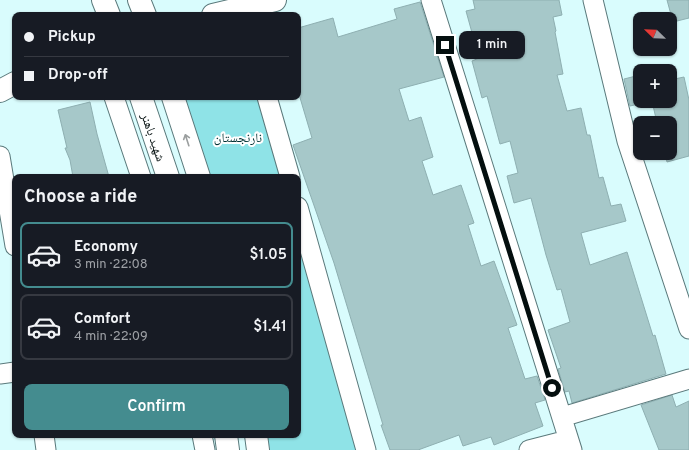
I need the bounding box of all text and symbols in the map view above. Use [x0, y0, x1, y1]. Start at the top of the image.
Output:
north arrow [633, 12, 677, 56]
map controls [633, 12, 677, 160]
text: Pickup [48, 28, 96, 47]
callout: 1 min [459, 31, 525, 59]
route end [436, 36, 454, 54]
text: 1 min [477, 37, 507, 53]
button: + [633, 64, 677, 108]
text: Drop-off [48, 66, 108, 85]
street label: شهید باهنر [136, 111, 168, 164]
button: − [633, 116, 677, 160]
park label: نارنجستان [214, 131, 262, 147]
one-way arrow [183, 133, 190, 146]
text: Choose a ride [24, 186, 137, 209]
icon: car [26, 237, 62, 273]
text: Economy [74, 238, 138, 257]
text: $1.05 [250, 246, 287, 265]
text: 3 min · 22:08 [74, 257, 148, 273]
icon: car [26, 309, 62, 345]
text: Comfort [74, 310, 131, 329]
text: $1.41 [253, 318, 287, 337]
text: 4 min · 22:09 [74, 329, 148, 345]
route start [543, 379, 561, 397]
button: Confirm [24, 384, 289, 430]

